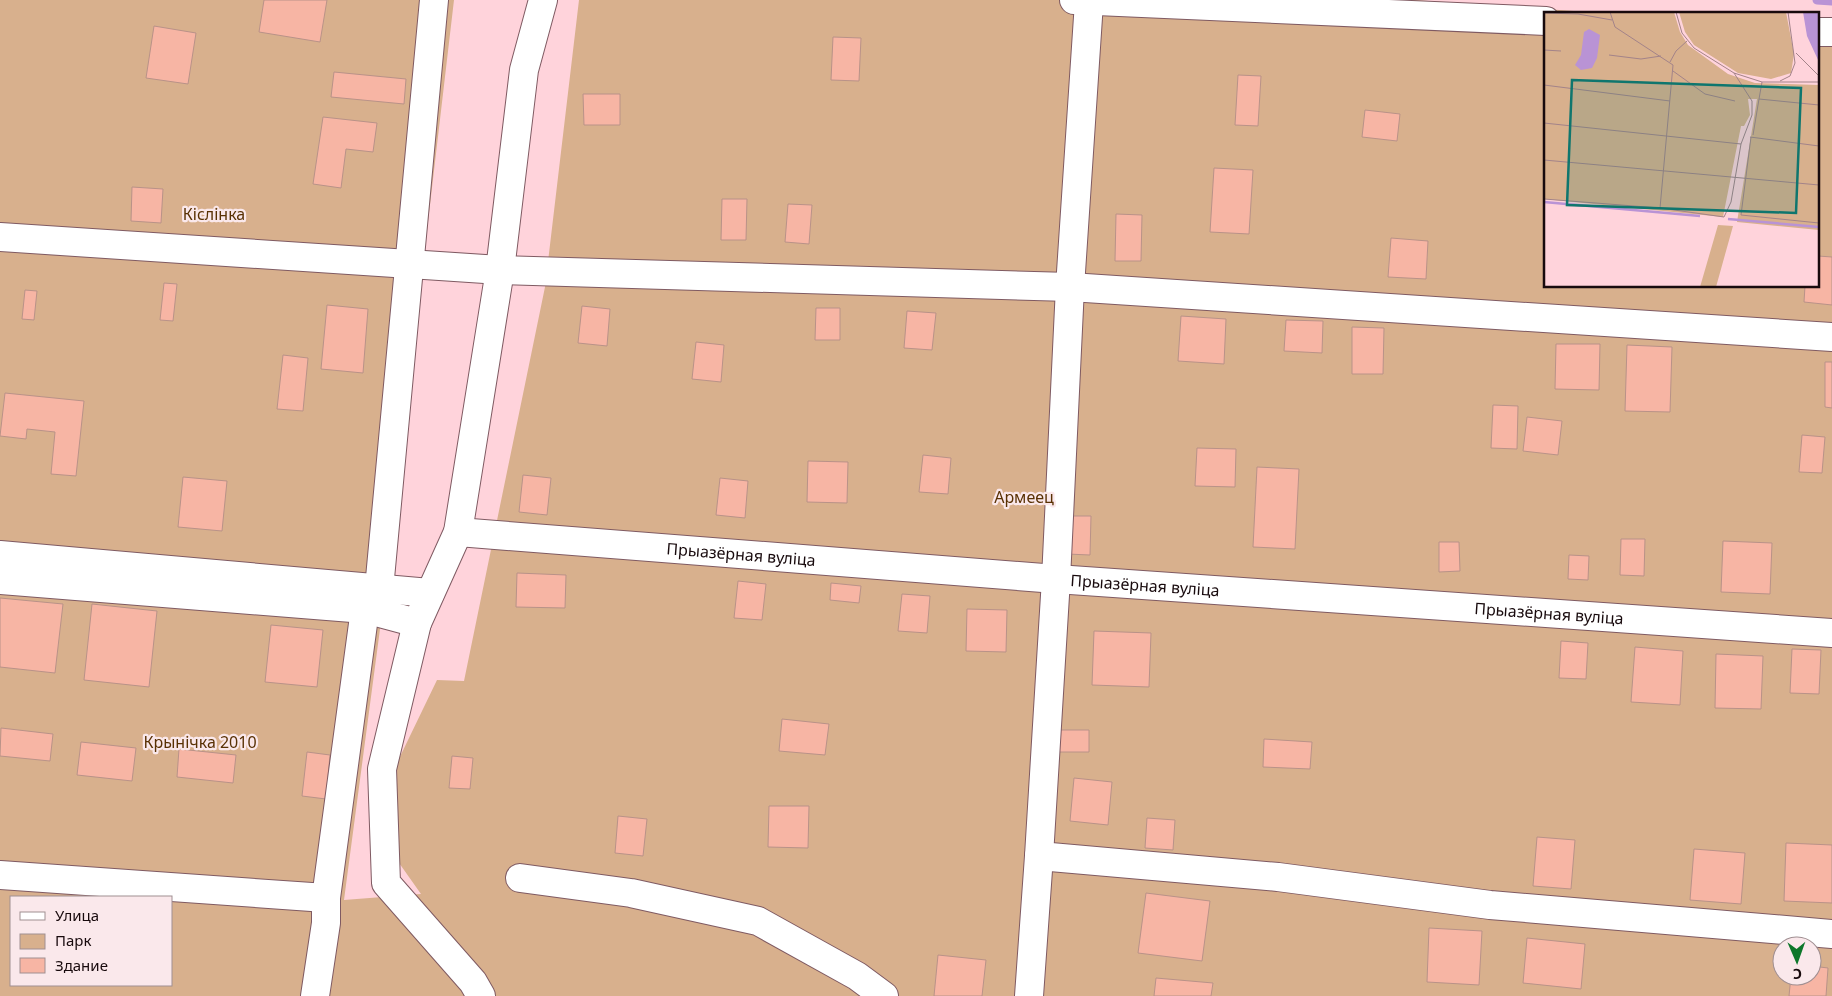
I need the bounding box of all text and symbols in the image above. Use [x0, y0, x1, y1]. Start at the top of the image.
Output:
inset map [1544, 12, 1820, 288]
park label: Кіслінка [183, 203, 245, 225]
park label: Армеец [994, 486, 1054, 508]
street label: Прыазёрная вуліца [666, 537, 817, 571]
street label: Прыазёрная вуліца [1070, 569, 1220, 601]
street label: Прыазёрная вуліца [1474, 597, 1624, 629]
park label: Крынічка 2010 [143, 731, 257, 753]
legend [10, 896, 172, 986]
text: Улица [55, 905, 99, 925]
text: Парк [55, 930, 91, 950]
north arrow [1772, 936, 1822, 986]
text: Здание [55, 955, 108, 975]
text: С [1793, 965, 1802, 984]

